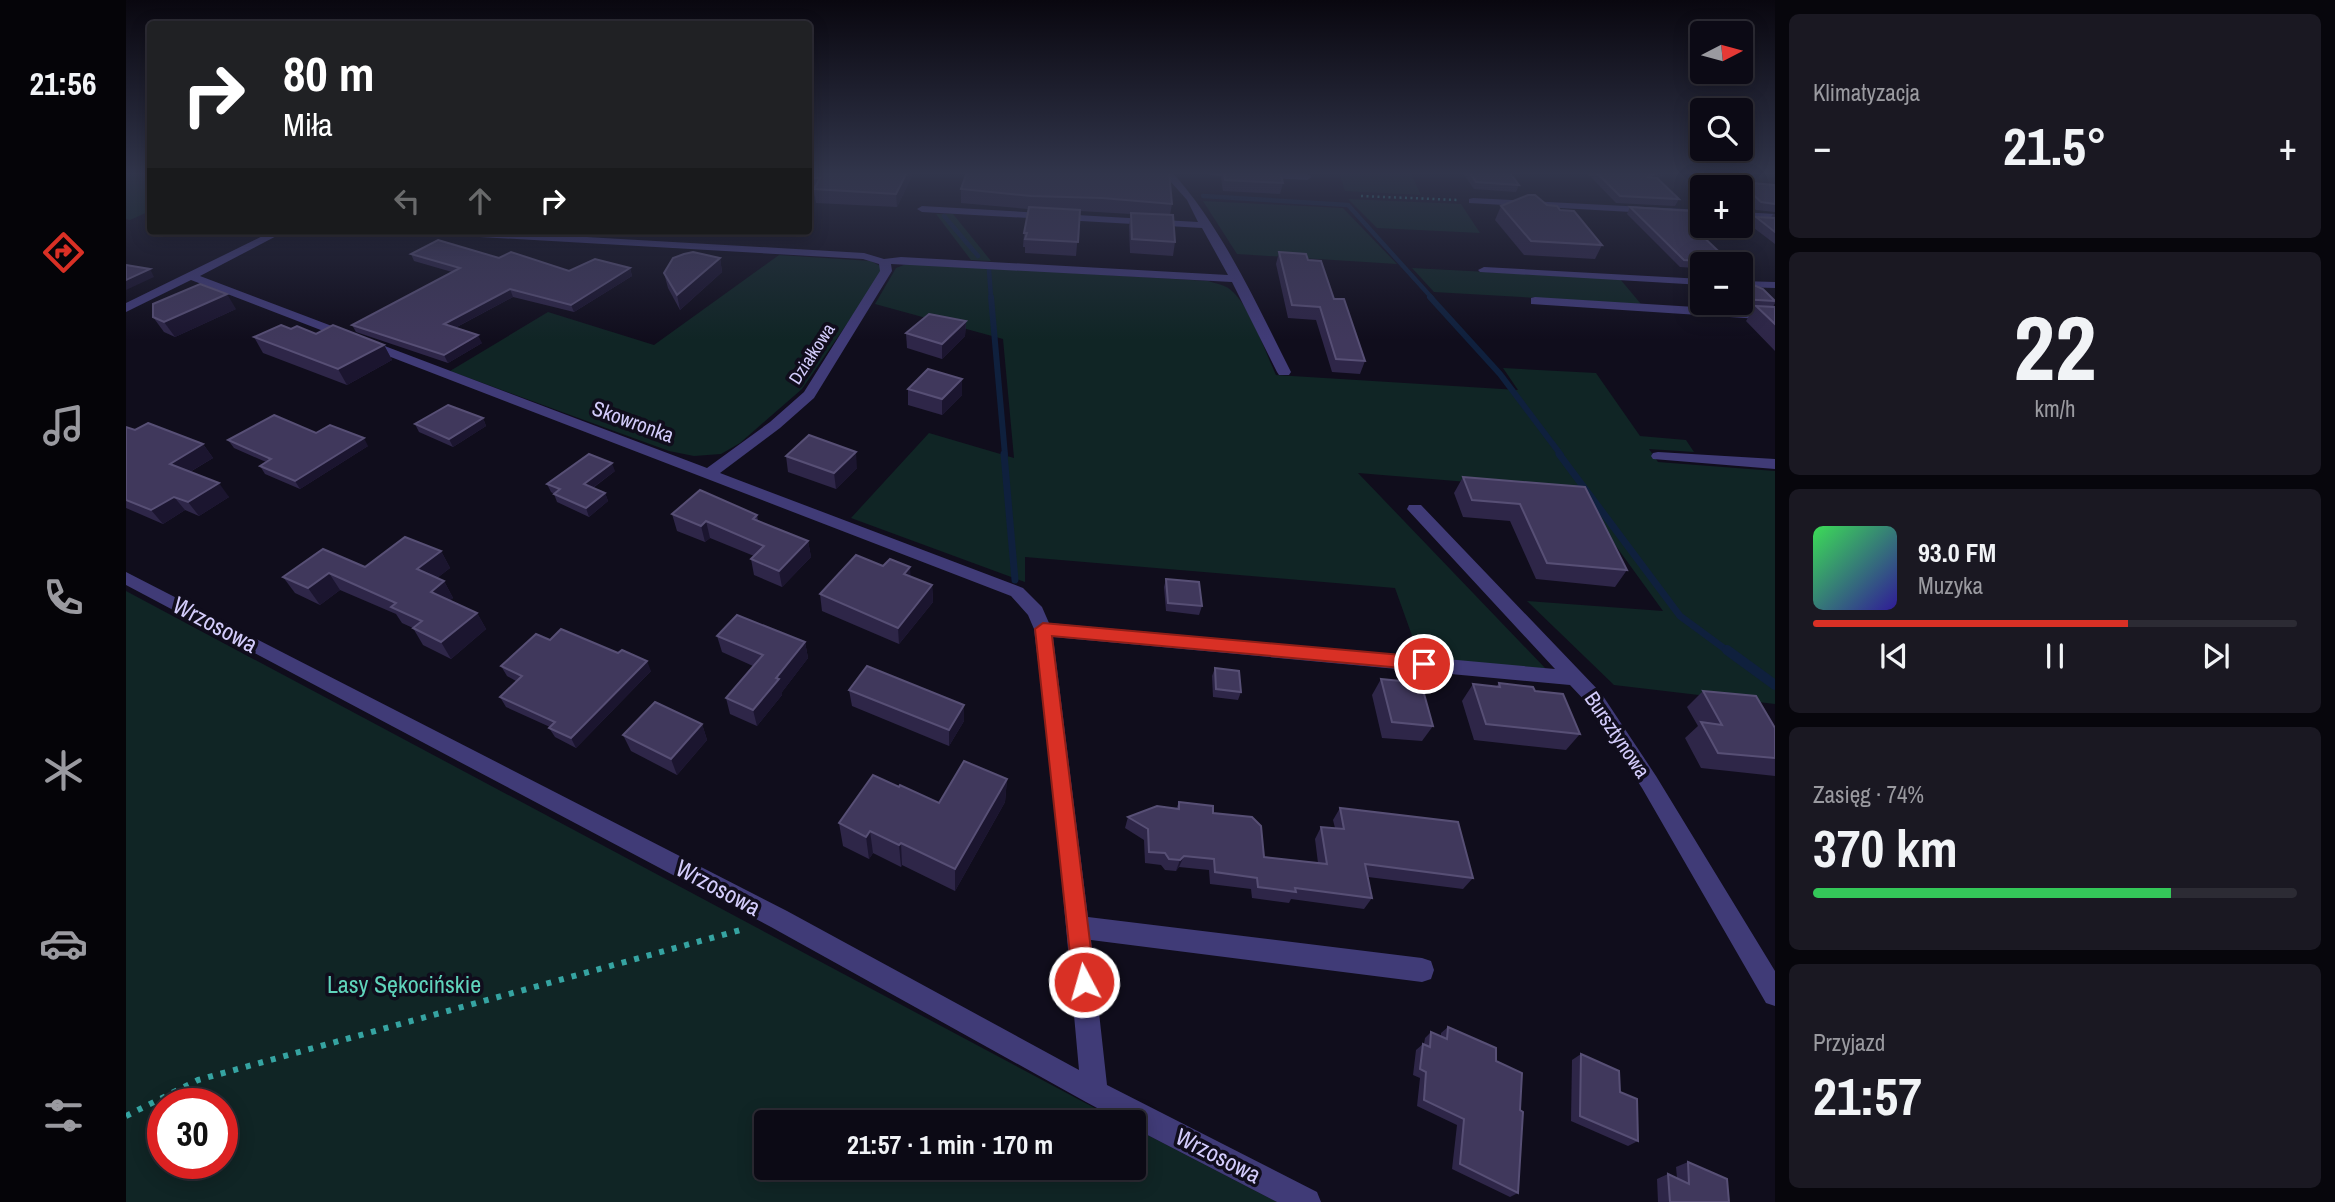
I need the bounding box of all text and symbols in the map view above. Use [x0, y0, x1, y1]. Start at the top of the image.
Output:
north arrow [1690, 21, 1754, 84]
map controls [1690, 21, 1753, 315]
text: 80 m [283, 40, 375, 106]
icon: right [168, 49, 259, 140]
text: 21:56 [29, 62, 97, 105]
text: Klimatyzacja [1813, 77, 1920, 108]
button: search [1690, 98, 1753, 161]
text: Miła [283, 103, 333, 146]
text: 21.5° [2003, 111, 2107, 181]
text: − [1813, 121, 1831, 172]
text: + [2279, 121, 2297, 172]
button: + [1690, 175, 1753, 238]
icon: left [388, 182, 426, 220]
icon: ahead [461, 182, 499, 220]
icon: right [534, 182, 572, 220]
icon: directions [39, 228, 88, 277]
button: − [1690, 252, 1753, 315]
text: 22 [2014, 286, 2097, 408]
street label: Działkowa [783, 318, 841, 389]
street label: Skowronka [588, 393, 679, 450]
text: km/h [2035, 393, 2075, 424]
icon: music [39, 401, 88, 450]
text: 93.0 FM [1918, 535, 1996, 570]
text: Muzyka [1918, 570, 1983, 601]
icon: phone [39, 573, 88, 622]
street label: Wrzosowa [168, 589, 263, 660]
pin [1394, 634, 1454, 694]
icon: previous [1875, 637, 1913, 675]
icon: pause [2036, 637, 2074, 675]
icon: next [2197, 637, 2235, 675]
icon: arrive [1405, 645, 1443, 683]
street label: Bursztynowa [1578, 686, 1657, 784]
icon: climate [39, 746, 88, 795]
text: Zasięg · 74% [1813, 779, 1924, 810]
text: 370 km [1813, 813, 1958, 883]
street label: Wrzosowa [671, 852, 766, 923]
icon: car [39, 919, 88, 968]
position arrow [1047, 945, 1121, 1019]
park label: Lasy Sękocińskie [327, 968, 481, 1000]
text: Przyjazd [1813, 1027, 1885, 1058]
text: 21:57 [1813, 1061, 1922, 1131]
speed limit sign: 30 [147, 1088, 238, 1179]
icon: filters [39, 1091, 88, 1140]
street label: Wrzosowa [1170, 1120, 1267, 1190]
text: 21:57 · 1 min · 170 m [847, 1127, 1053, 1162]

